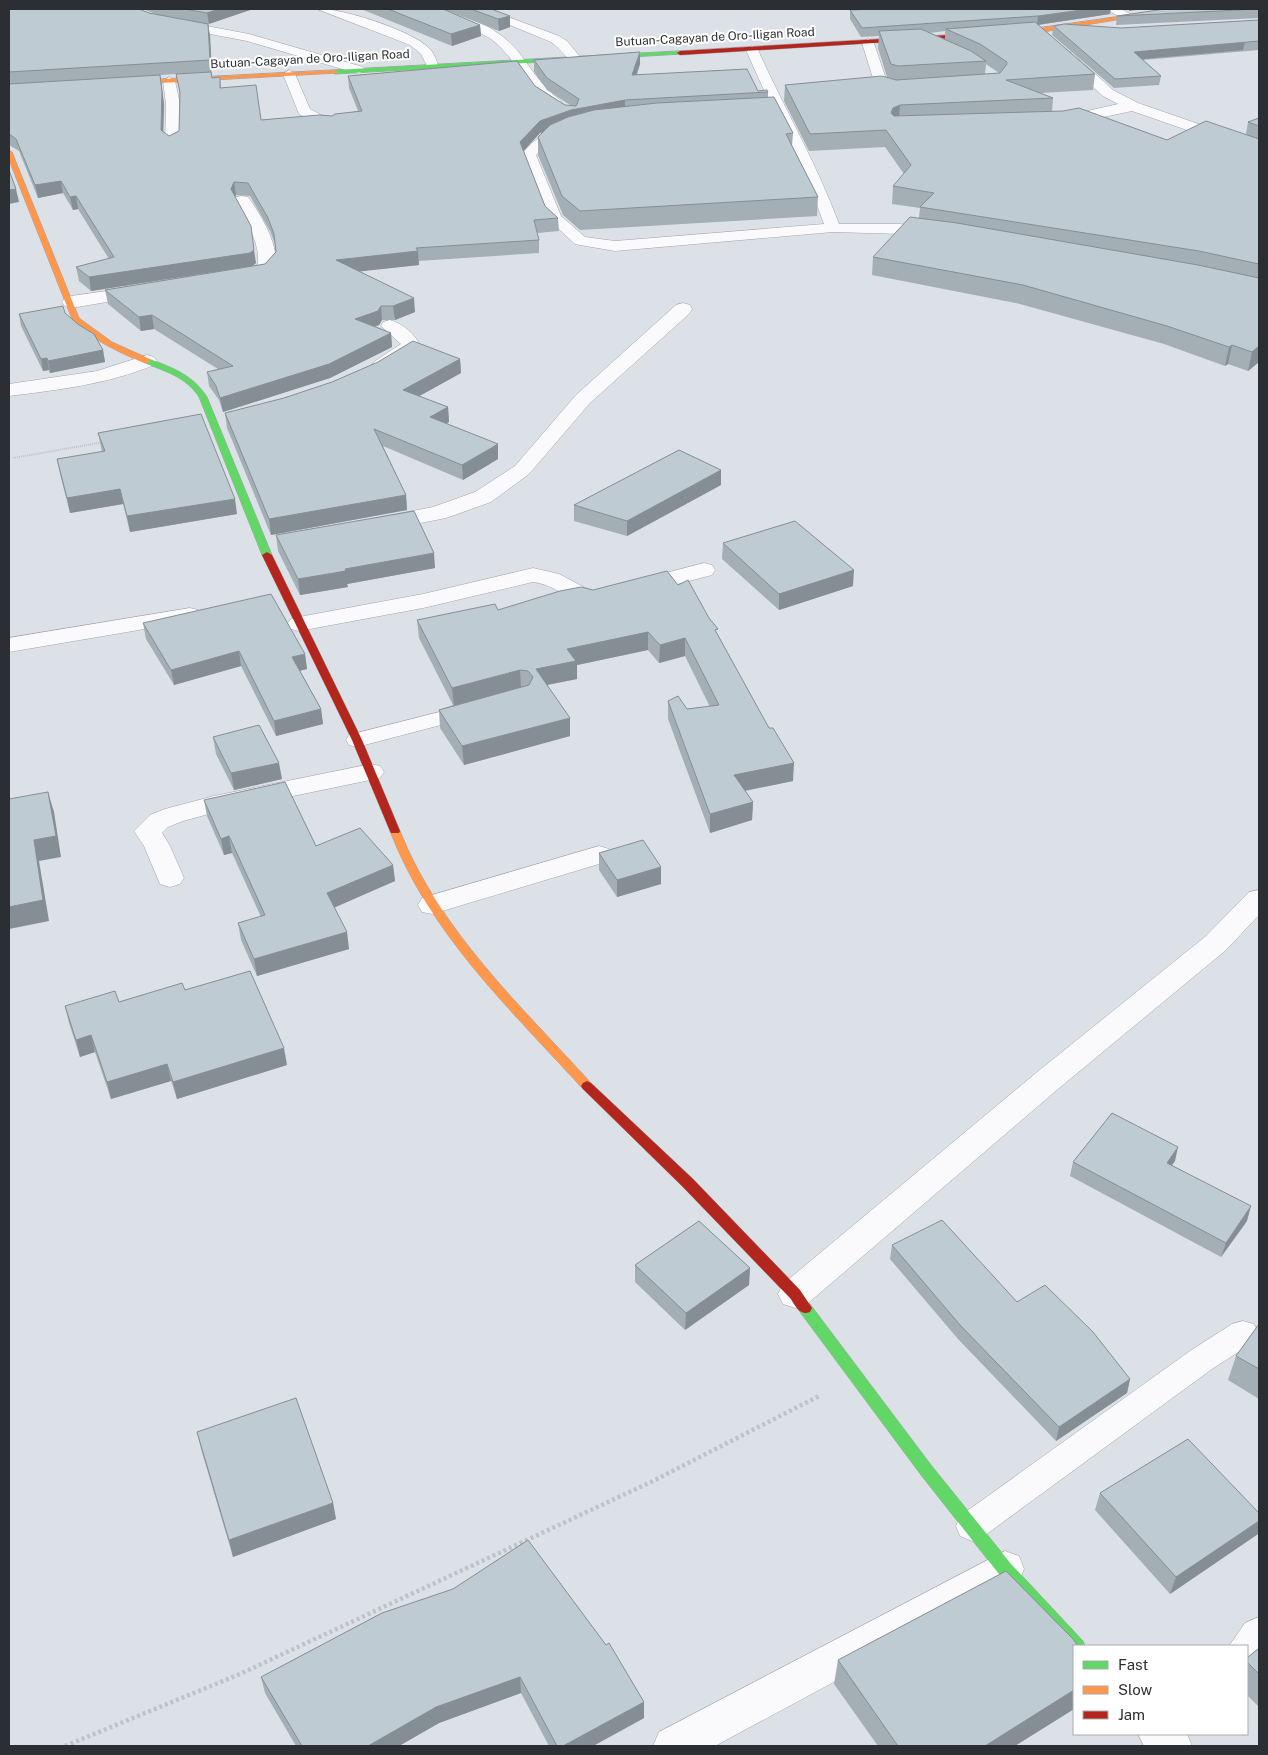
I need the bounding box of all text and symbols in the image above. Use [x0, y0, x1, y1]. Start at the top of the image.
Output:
street label: Butuan-Cagayan de Oro-Iligan Road [615, 25, 815, 49]
street label: Butuan-Cagayan de Oro-Iligan Road [210, 47, 410, 71]
legend [1073, 1645, 1248, 1735]
text: Fast [1118, 1656, 1148, 1673]
text: Slow [1118, 1681, 1153, 1698]
text: Jam [1118, 1706, 1145, 1723]

